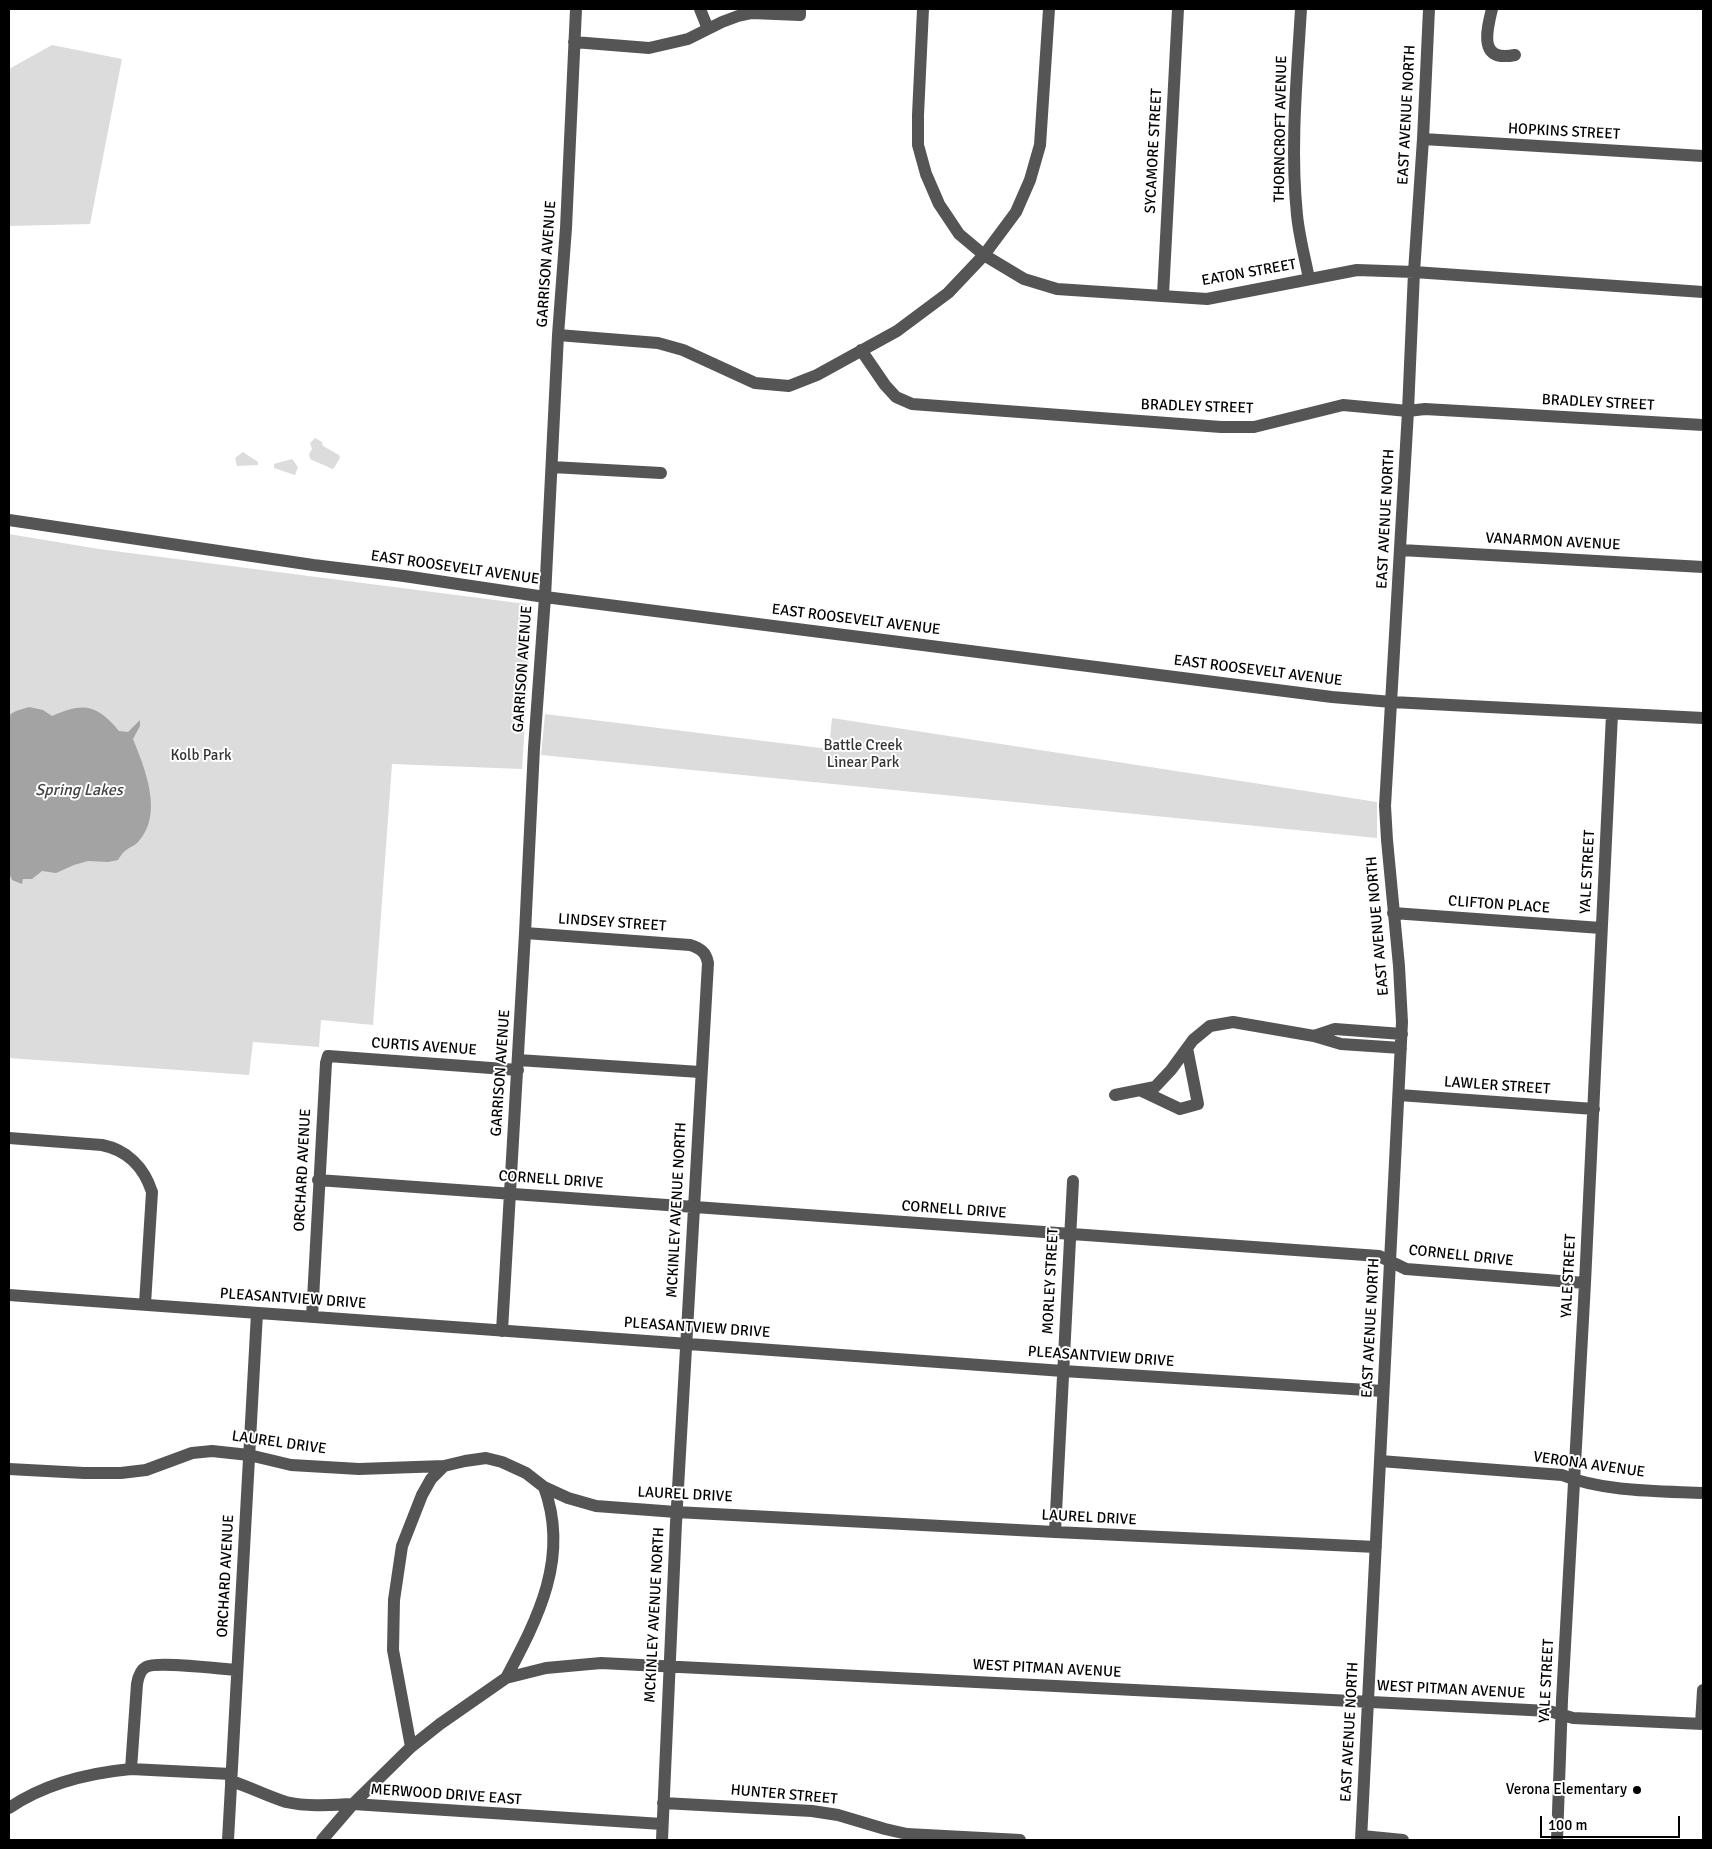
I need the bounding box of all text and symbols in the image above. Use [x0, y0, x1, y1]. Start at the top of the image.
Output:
street label: EAST AVENUE NORTH [1394, 45, 1420, 185]
street label: THORNCROFT AVENUE [1271, 55, 1291, 203]
street label: SYCAMORE STREET [1142, 88, 1166, 214]
street label: HOPKINS STREET [1507, 120, 1621, 144]
street label: GARRISON AVENUE [534, 200, 560, 328]
street label: EATON STREET [1200, 256, 1298, 290]
street label: BRADLEY STREET [1541, 391, 1655, 415]
street label: BRADLEY STREET [1140, 396, 1254, 418]
street label: EAST AVENUE NORTH [1373, 449, 1399, 589]
street label: VANARMON AVENUE [1485, 529, 1621, 555]
street label: EAST ROOSEVELT AVENUE [370, 547, 540, 589]
street label: EAST ROOSEVELT AVENUE [771, 601, 941, 639]
street label: GARRISON AVENUE [510, 605, 536, 733]
street label: EAST ROOSEVELT AVENUE [1173, 652, 1343, 690]
park label: Battle Creek Linear Park [824, 737, 902, 772]
park label: Kolb Park [171, 747, 231, 765]
water label: Spring Lakes [35, 781, 123, 801]
street label: YALE STREET [1577, 830, 1599, 914]
street label: EAST AVENUE NORTH [1363, 855, 1393, 997]
street label: CLIFTON PLACE [1447, 892, 1551, 918]
street label: LINDSEY STREET [557, 910, 667, 936]
street label: GARRISON AVENUE [488, 1009, 514, 1137]
street label: CURTIS AVENUE [371, 1034, 477, 1060]
street label: LAWLER STREET [1443, 1073, 1551, 1099]
street label: ORCHARD AVENUE [291, 1108, 315, 1232]
street label: MCKINLEY AVENUE NORTH [663, 1122, 691, 1298]
street label: CORNELL DRIVE [498, 1167, 604, 1193]
street label: CORNELL DRIVE [901, 1197, 1007, 1223]
street label: MORLEY STREET [1039, 1227, 1063, 1335]
street label: YALE STREET [1558, 1234, 1580, 1318]
street label: CORNELL DRIVE [1408, 1242, 1514, 1270]
street label: EAST AVENUE NORTH [1358, 1258, 1384, 1398]
street label: PLEASANTVIEW DRIVE [219, 1285, 367, 1313]
street label: PLEASANTVIEW DRIVE [623, 1314, 771, 1342]
street label: PLEASANTVIEW DRIVE [1027, 1343, 1175, 1371]
street label: LAUREL DRIVE [231, 1427, 327, 1459]
street label: VERONA AVENUE [1532, 1448, 1646, 1482]
street label: LAUREL DRIVE [637, 1484, 733, 1506]
street label: LAUREL DRIVE [1041, 1507, 1137, 1529]
street label: ORCHARD AVENUE [214, 1514, 238, 1638]
street label: MCKINLEY AVENUE NORTH [641, 1527, 669, 1703]
street label: YALE STREET [1536, 1639, 1558, 1723]
street label: WEST PITMAN AVENUE [972, 1656, 1122, 1682]
street label: EAST AVENUE NORTH [1337, 1662, 1363, 1802]
street label: WEST PITMAN AVENUE [1376, 1677, 1526, 1703]
street label: MERWOOD DRIVE EAST [370, 1781, 522, 1809]
street label: HUNTER STREET [730, 1781, 838, 1809]
place label: Verona Elementary [1506, 1781, 1627, 1799]
marker: Verona Elementary [1631, 1784, 1643, 1796]
scale bar [1542, 1806, 1682, 1838]
text: 100 m [1548, 1816, 1588, 1834]

